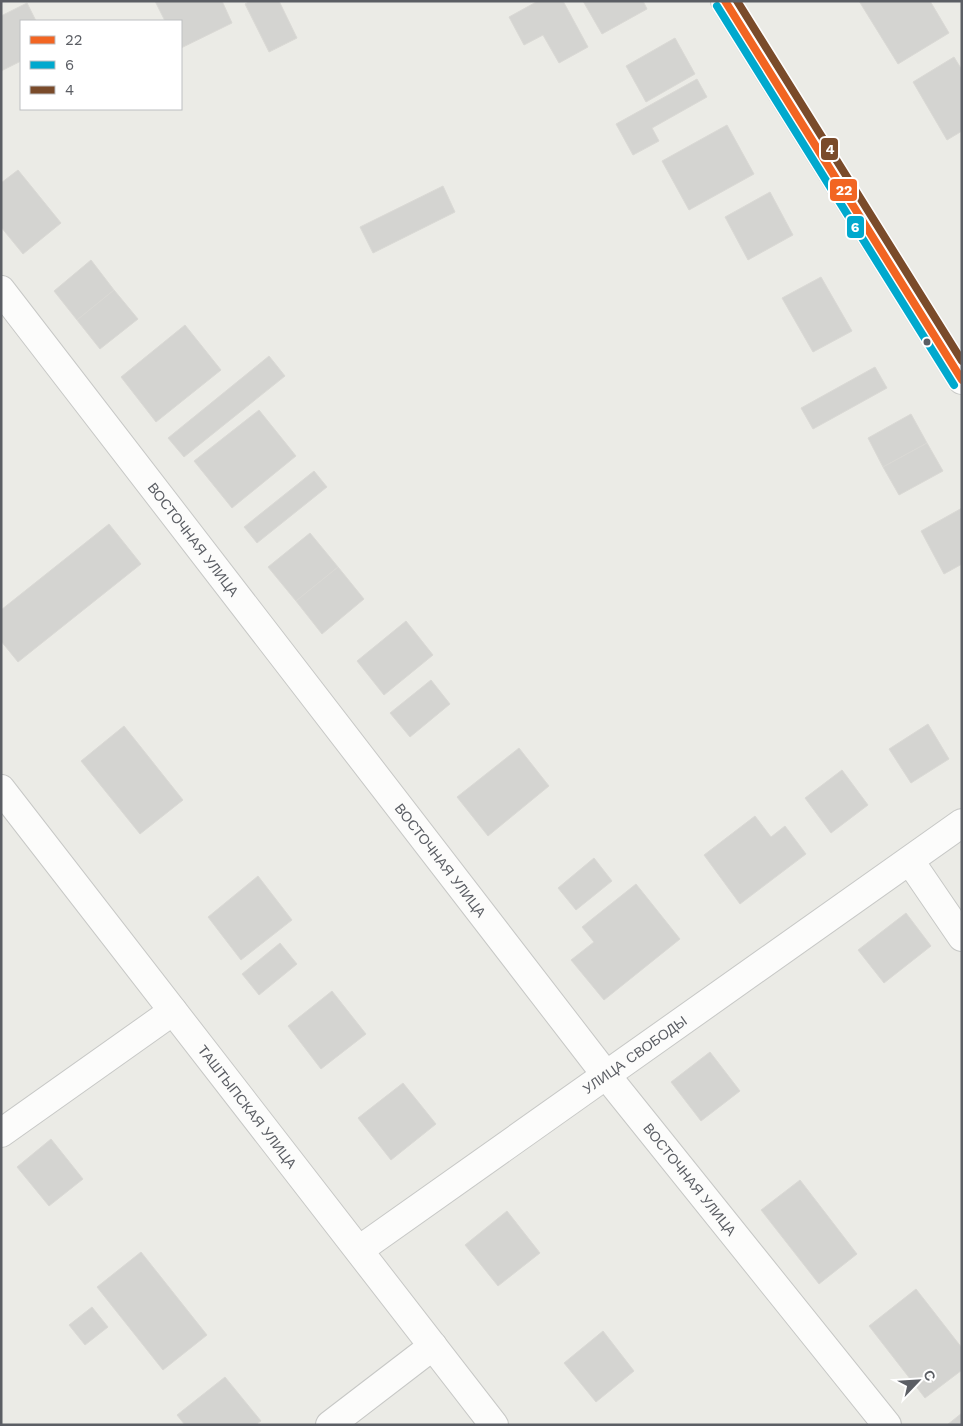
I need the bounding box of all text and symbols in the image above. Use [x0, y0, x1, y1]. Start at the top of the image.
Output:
legend [20, 20, 182, 110]
text: 22 [65, 31, 83, 49]
text: 6 [65, 56, 74, 74]
text: 4 [65, 81, 74, 99]
line badge: 4 [820, 137, 839, 161]
text: 4 [825, 141, 835, 157]
line badge: 22 [829, 178, 858, 202]
text: 22 [836, 182, 852, 198]
line badge: 6 [846, 215, 865, 239]
text: 6 [851, 219, 860, 235]
unlabelled marker [922, 337, 932, 347]
street label: ВОСТОЧНАЯ УЛИЦА [145, 480, 242, 600]
street label: ВОСТОЧНАЯ УЛИЦА [392, 800, 490, 921]
street label: УЛИЦА СВОБОДЫ [580, 1012, 690, 1097]
street label: ТАШТЫПСКАЯ УЛИЦА [195, 1042, 300, 1172]
street label: ВОСТОЧНАЯ УЛИЦА [640, 1120, 740, 1239]
north arrow [893, 1356, 943, 1406]
text: С [920, 1368, 939, 1383]

